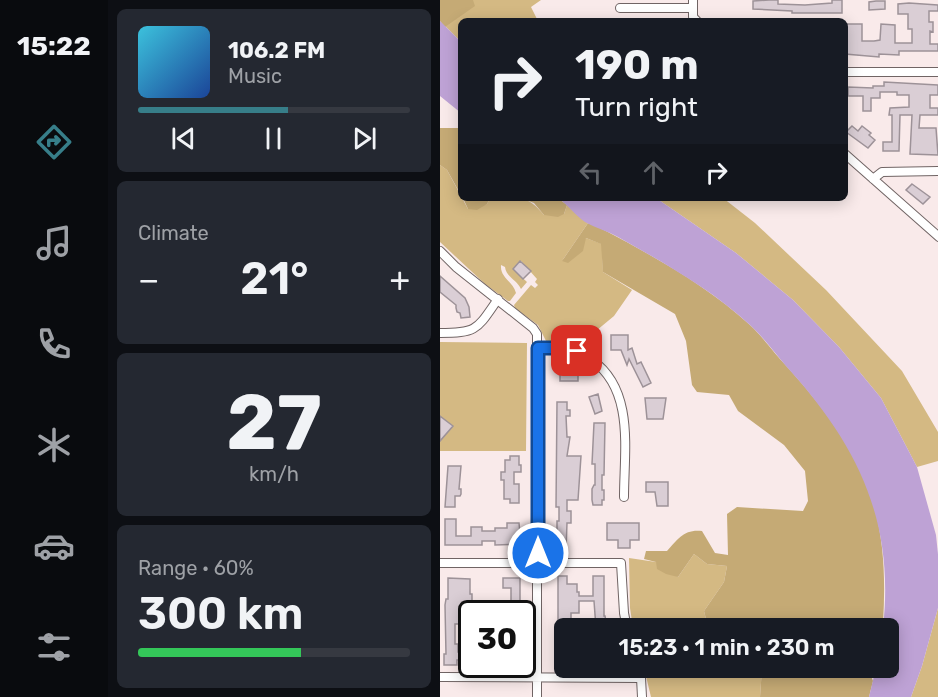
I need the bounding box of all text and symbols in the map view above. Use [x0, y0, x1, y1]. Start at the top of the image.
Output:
text: 15:22 [17, 30, 91, 62]
text: 106.2 FM [228, 37, 325, 64]
text: 190 m [575, 40, 699, 90]
icon: right [476, 42, 554, 120]
text: Music [228, 64, 282, 88]
text: Turn right [575, 91, 698, 123]
icon: directions [33, 121, 75, 163]
icon: previous [167, 122, 200, 155]
icon: pause [257, 122, 290, 155]
icon: next [348, 122, 381, 155]
icon: left [574, 156, 607, 189]
icon: ahead [637, 156, 670, 189]
icon: right [700, 156, 733, 189]
text: Climate [138, 221, 209, 245]
icon: music [33, 222, 75, 264]
text: 21° [240, 252, 309, 305]
text: − [138, 260, 159, 299]
text: + [389, 260, 410, 299]
icon: phone [33, 323, 75, 365]
pin [551, 325, 602, 376]
icon: arrive [560, 334, 593, 367]
text: 27 [226, 376, 322, 469]
icon: climate [33, 424, 75, 466]
text: km/h [249, 462, 299, 486]
position arrow [506, 521, 570, 585]
icon: car [33, 525, 75, 567]
text: Range · 60% [138, 556, 254, 580]
text: 300 km [138, 587, 303, 640]
speed limit sign: 30 [458, 600, 536, 678]
icon: filters [33, 626, 75, 668]
text: 15:23 · 1 min · 230 m [619, 634, 834, 661]

